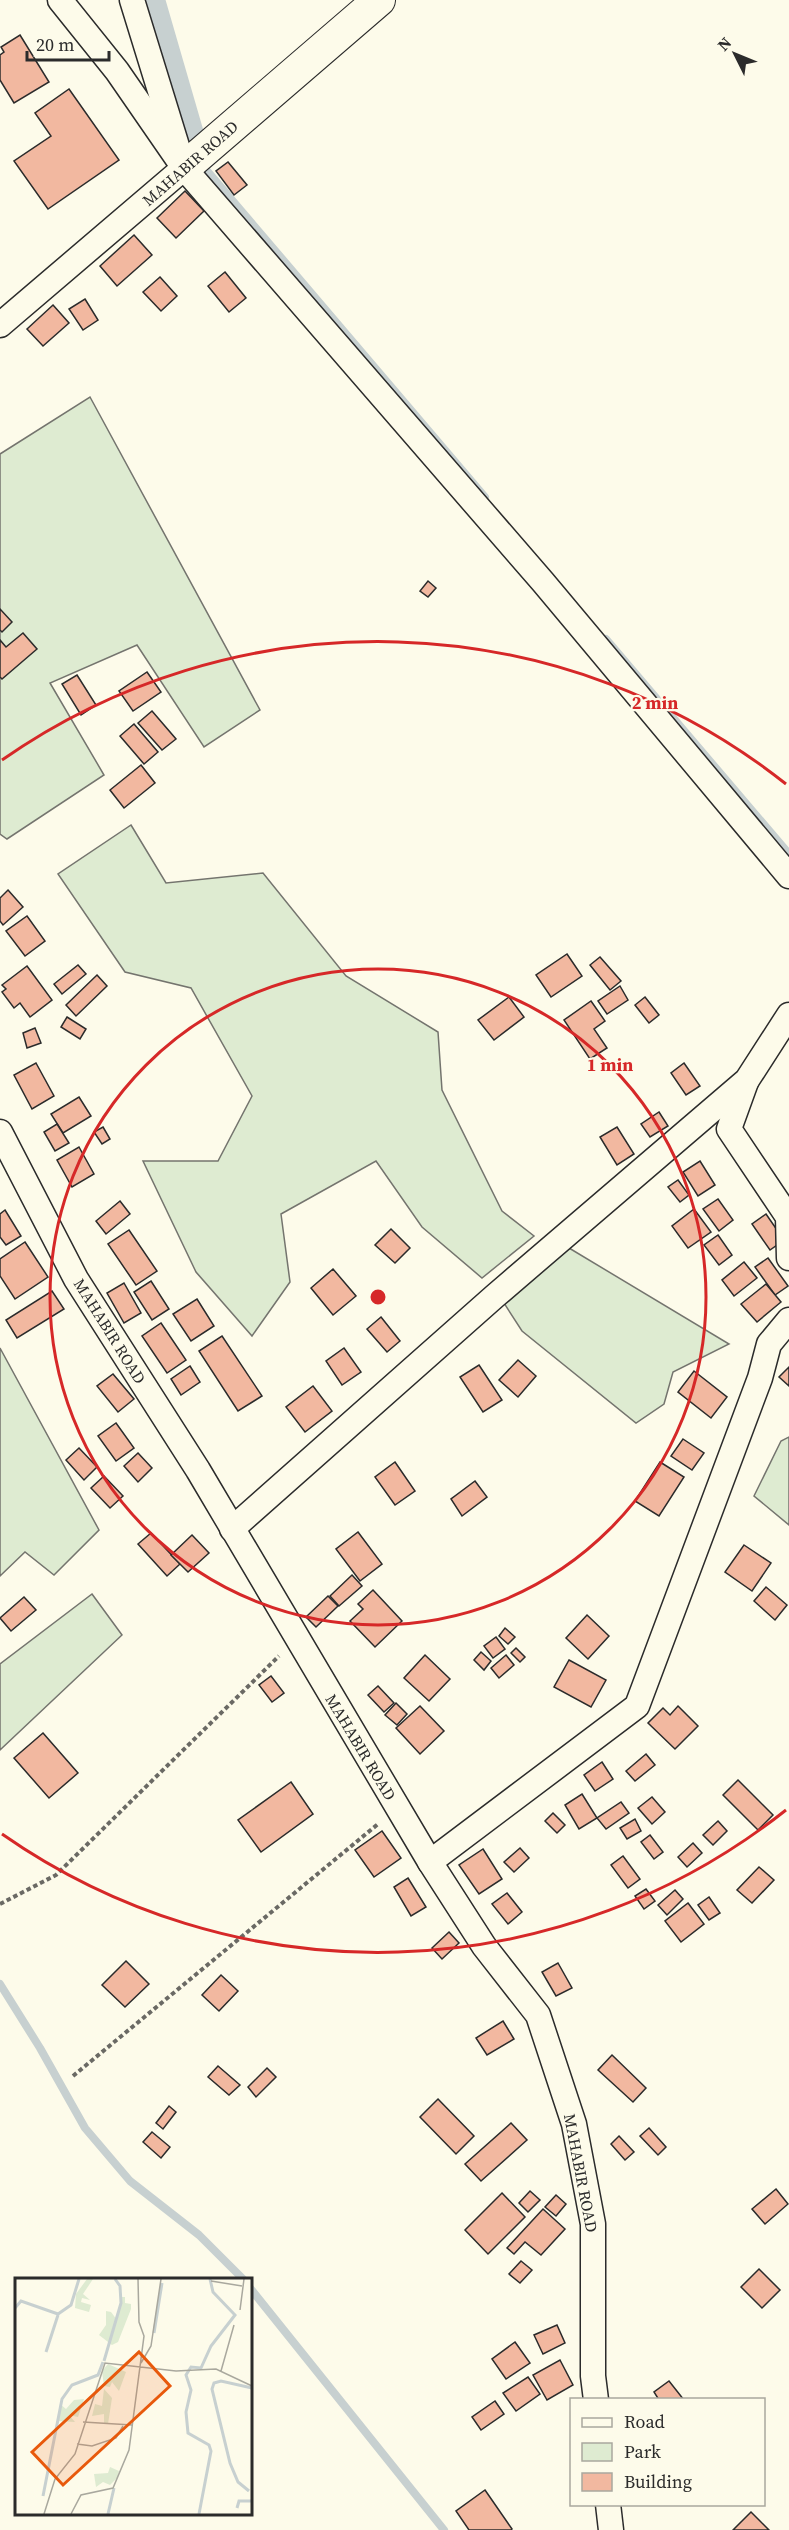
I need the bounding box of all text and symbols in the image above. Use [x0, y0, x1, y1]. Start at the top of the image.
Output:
scale bar [27, 24, 110, 62]
north arrow [705, 24, 765, 84]
text: 20 m [36, 32, 74, 57]
text: N [712, 32, 736, 56]
street label: MAHABIR ROAD [137, 115, 243, 211]
text: 2 min [632, 690, 678, 715]
text: 1 min [587, 1052, 633, 1077]
street label: MAHABIR ROAD [69, 1274, 151, 1388]
centre of rings [368, 1287, 388, 1307]
street label: MAHABIR ROAD [321, 1690, 401, 1804]
street label: MAHABIR ROAD [559, 2112, 603, 2234]
inset map [15, 2278, 252, 2515]
legend [570, 2398, 765, 2506]
text: Road [624, 2409, 665, 2434]
text: Park [624, 2439, 661, 2464]
text: Building [624, 2469, 692, 2494]

